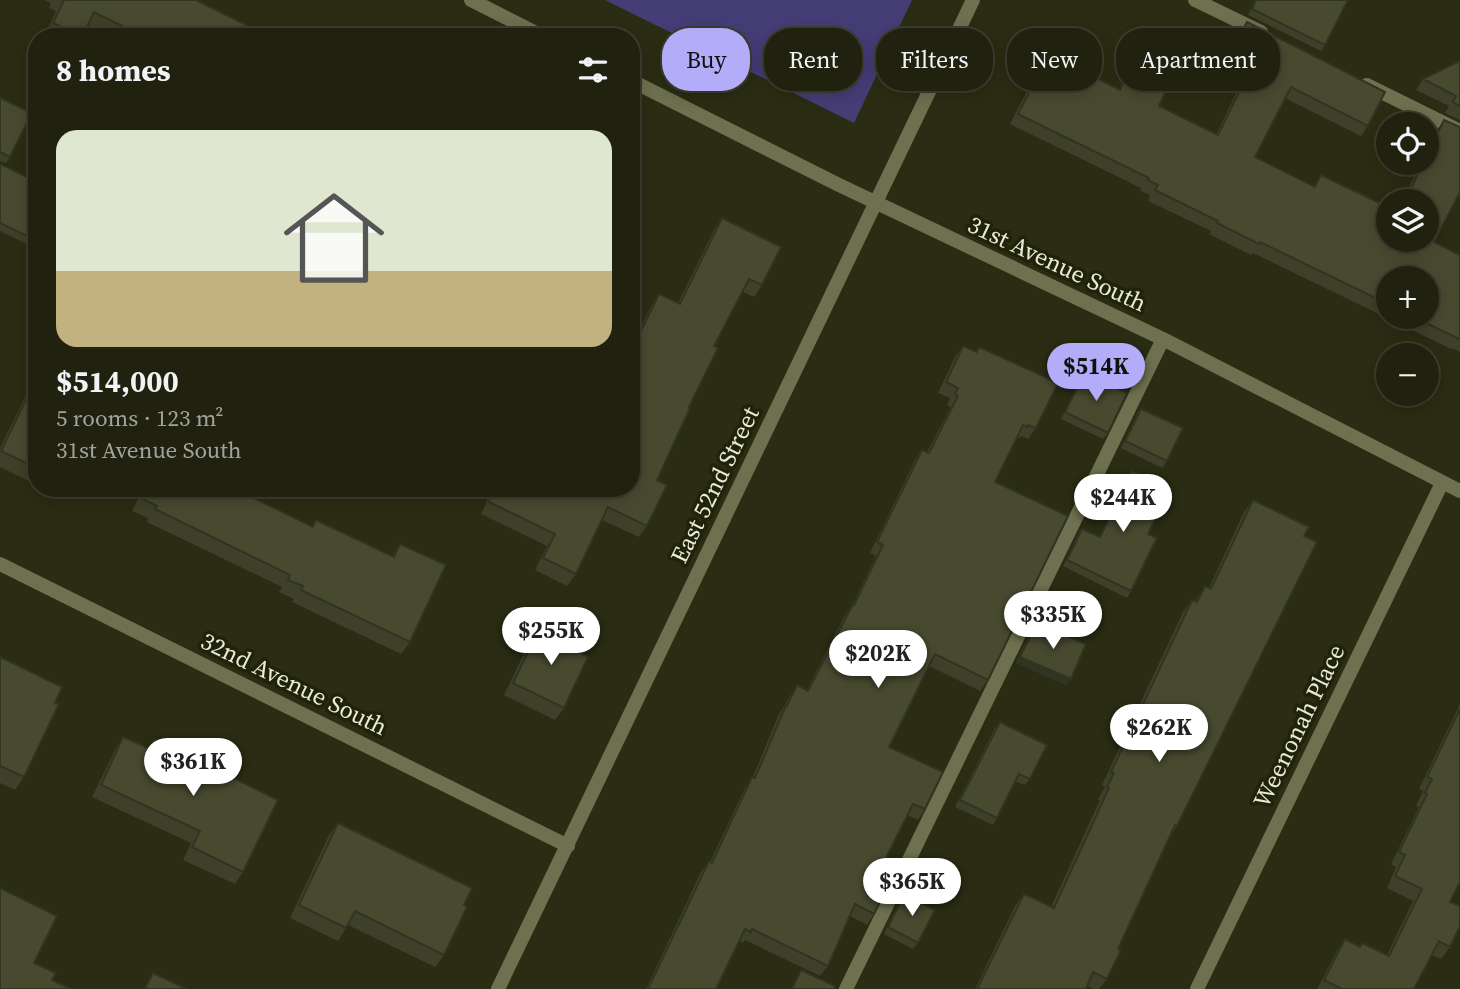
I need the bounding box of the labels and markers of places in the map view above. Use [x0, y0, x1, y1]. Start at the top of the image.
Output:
pin: $514K [1047, 344, 1145, 403]
pin: $244K [1074, 475, 1172, 534]
pin: $335K [1004, 592, 1102, 651]
pin: $255K [502, 608, 600, 667]
pin: $202K [829, 630, 927, 690]
pin: $262K [1110, 704, 1208, 764]
pin: $361K [144, 738, 242, 798]
pin: $365K [863, 858, 961, 918]

